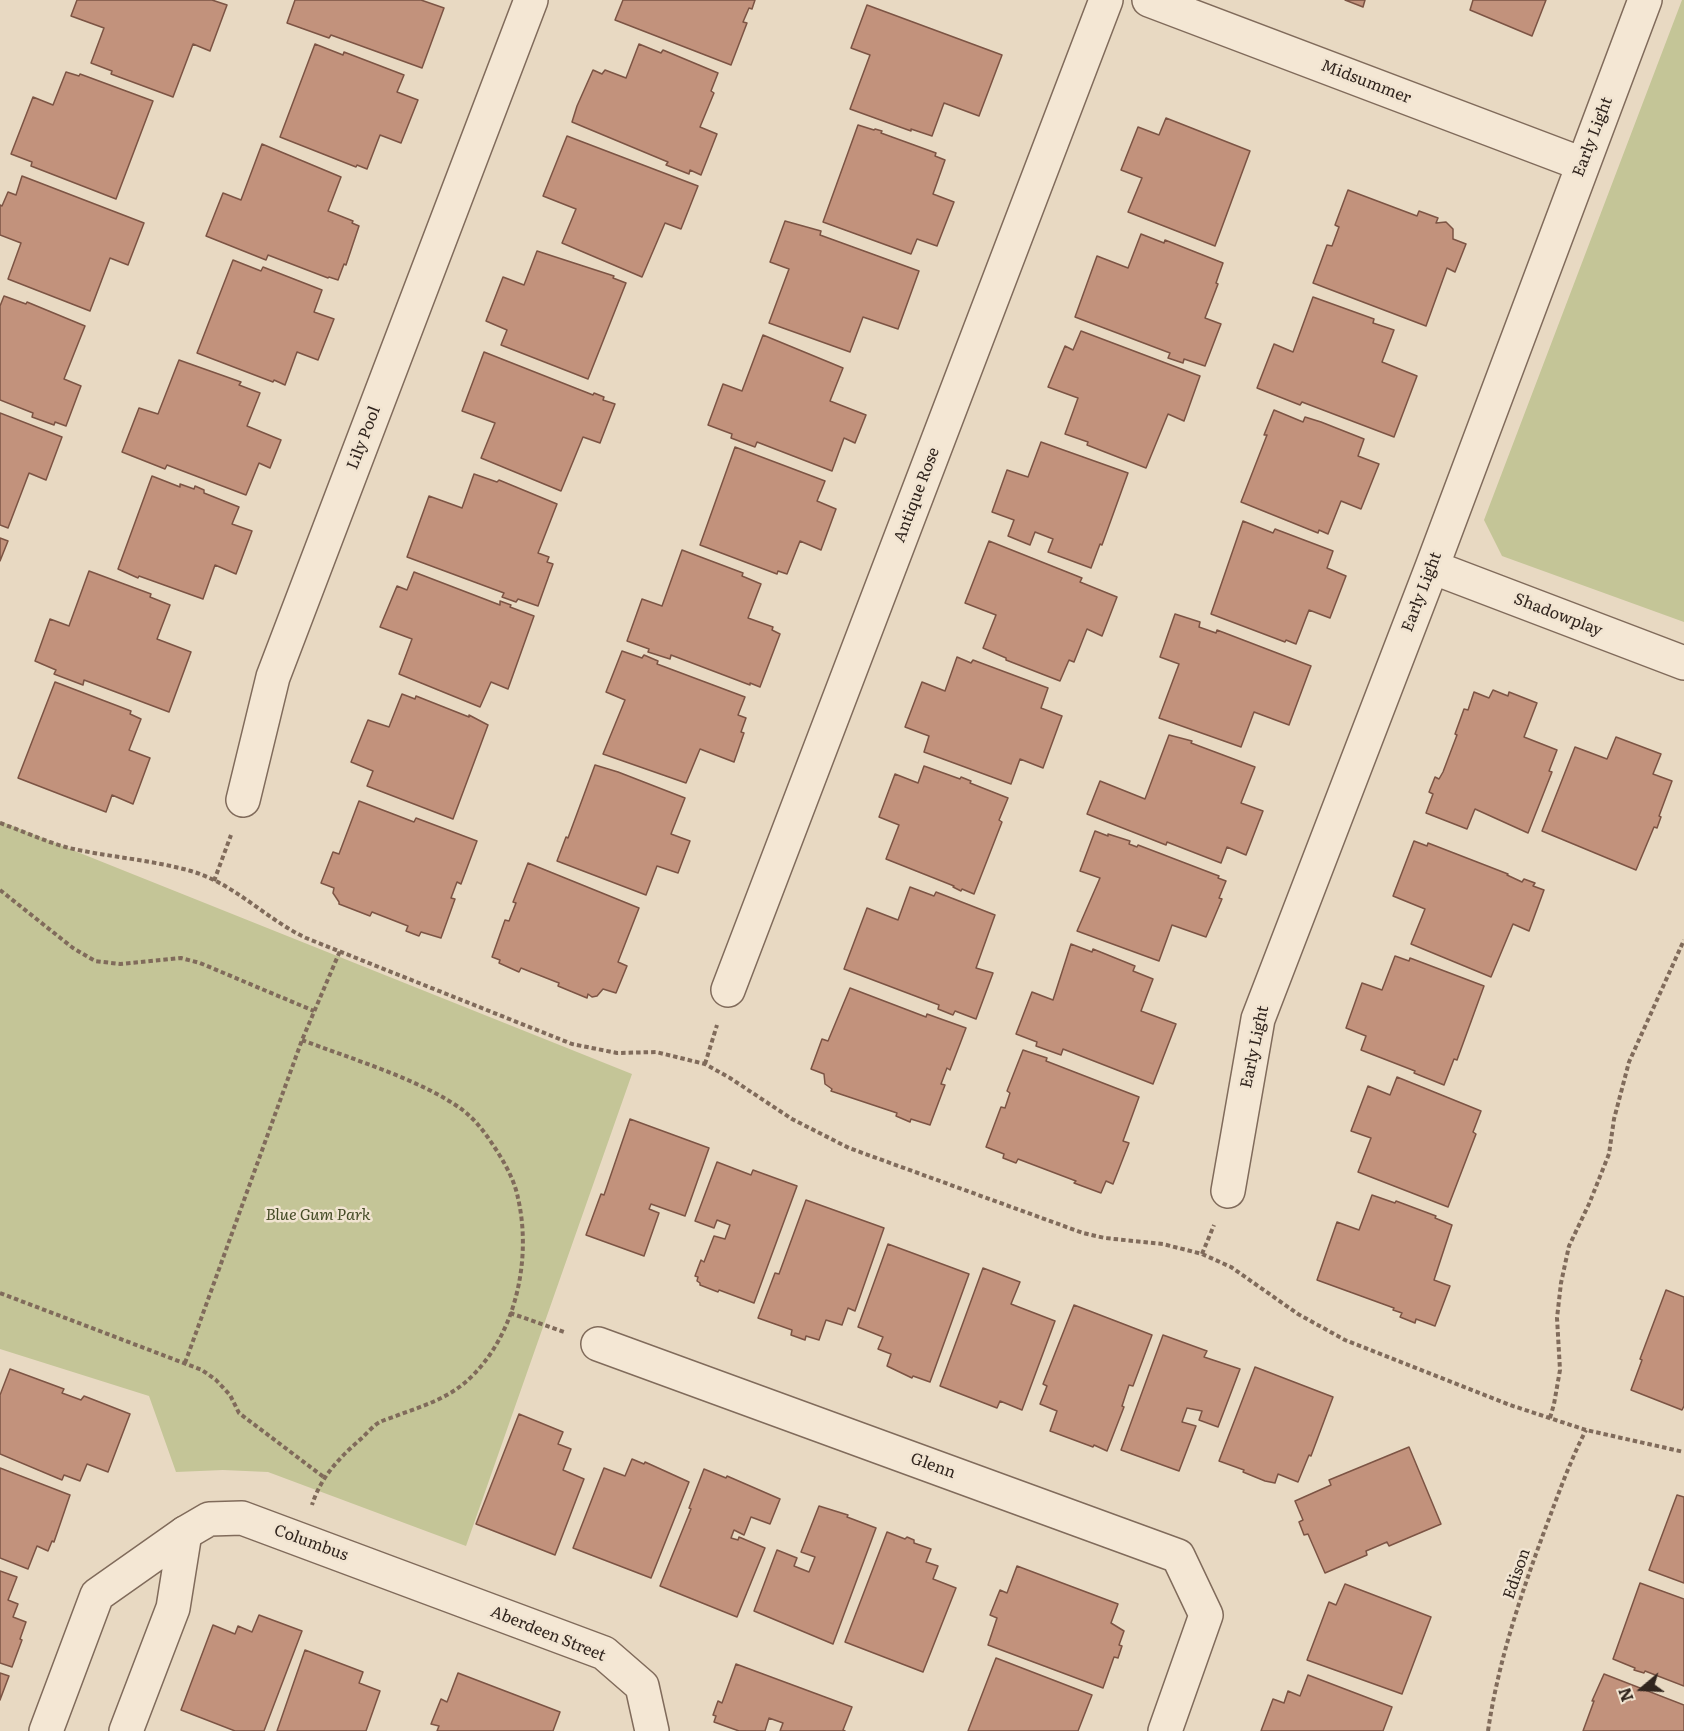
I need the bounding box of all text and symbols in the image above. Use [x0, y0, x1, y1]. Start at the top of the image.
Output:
street label: Midsummer [1318, 56, 1414, 108]
street label: Early Light [1569, 94, 1617, 180]
street label: Lily Pool [343, 404, 385, 472]
street label: Antique Rose [890, 445, 944, 545]
street label: Early Light [1398, 549, 1446, 635]
street label: Shadowplay [1511, 589, 1605, 641]
street label: Early Light [1237, 1004, 1273, 1090]
park label: Blue Gum Park [265, 1205, 371, 1225]
street label: Glenn [908, 1449, 958, 1483]
street label: Columbus [271, 1521, 351, 1565]
street label: Edison [1499, 1546, 1535, 1602]
street label: Aberdeen Street [488, 1602, 608, 1666]
north arrow [1612, 1659, 1672, 1719]
text: N [1611, 1685, 1639, 1705]

